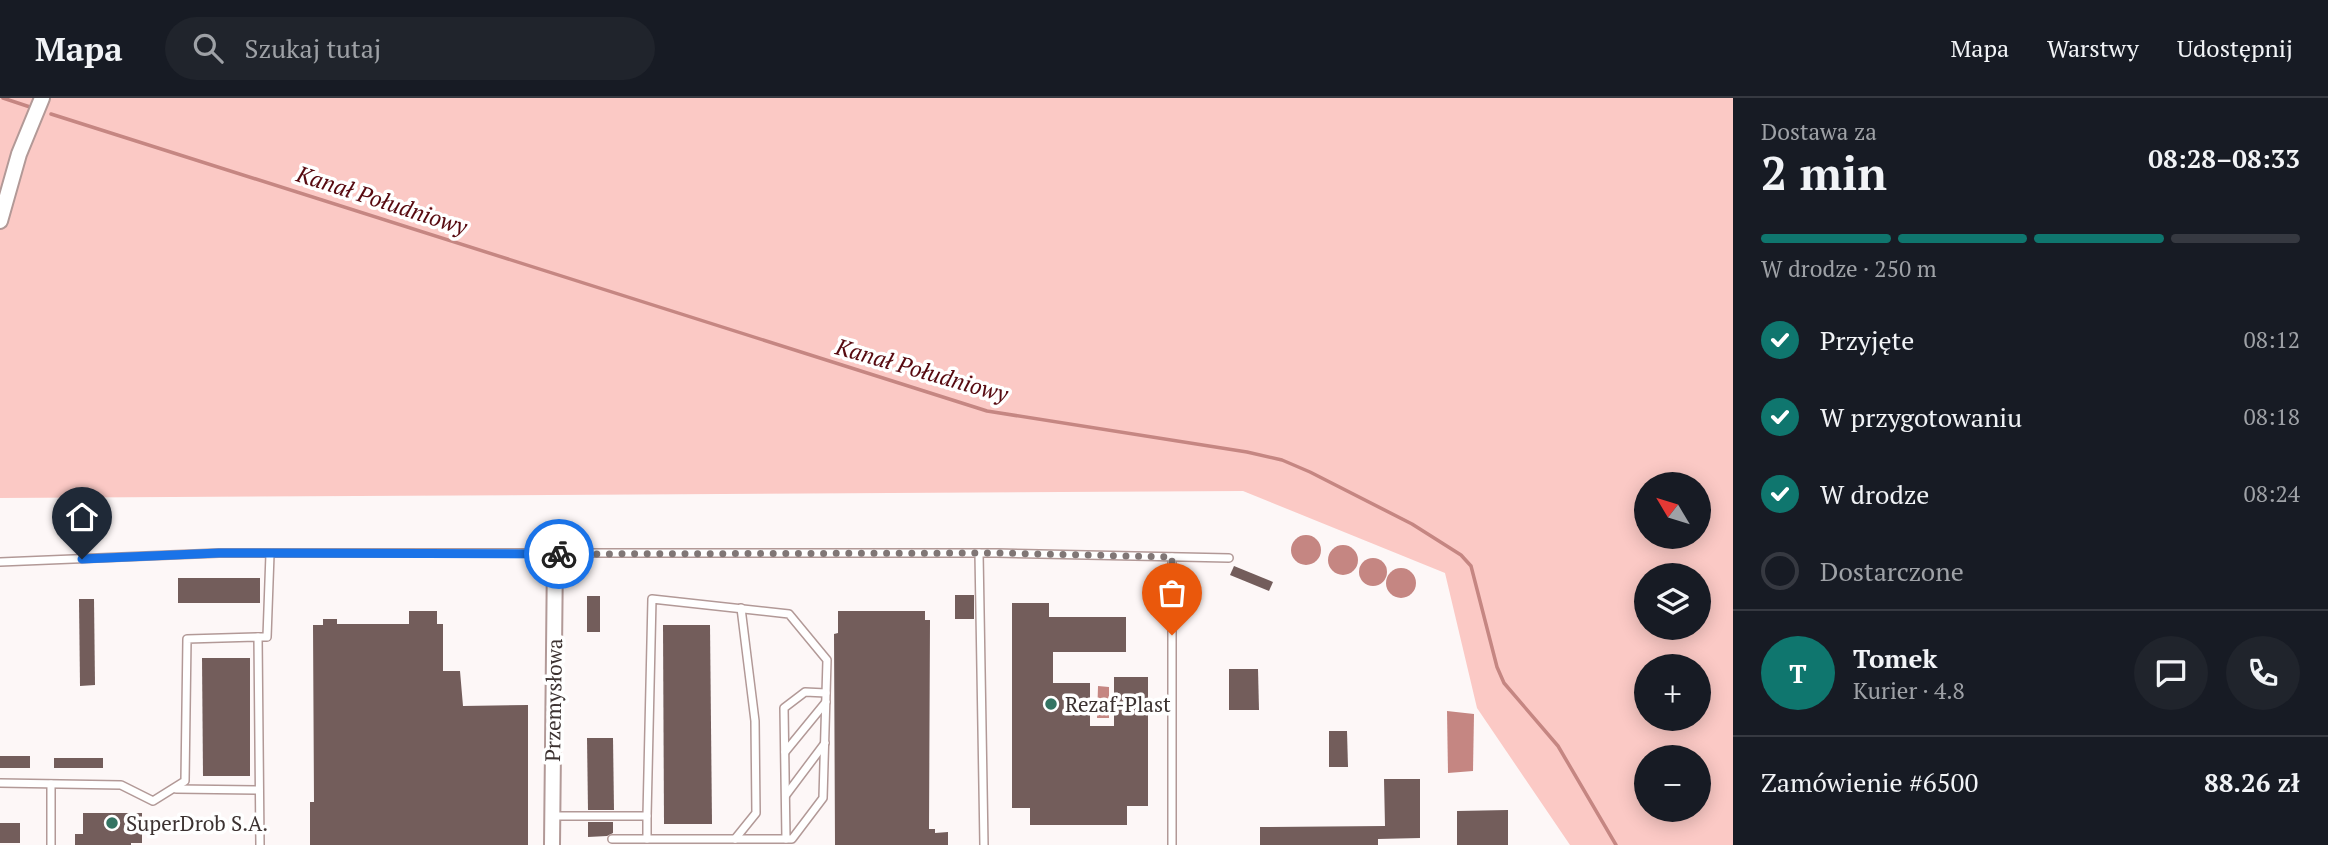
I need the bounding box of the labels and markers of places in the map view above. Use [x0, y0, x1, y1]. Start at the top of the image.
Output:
pin [52, 487, 112, 559]
pin [1142, 563, 1202, 635]
place label: Rezaf-Plast [1065, 690, 1171, 718]
marker: Rezaf-Plast [1043, 696, 1059, 712]
place label: SuperDrob S.A. [126, 809, 268, 837]
marker: SuperDrob S.A. [104, 815, 120, 831]

